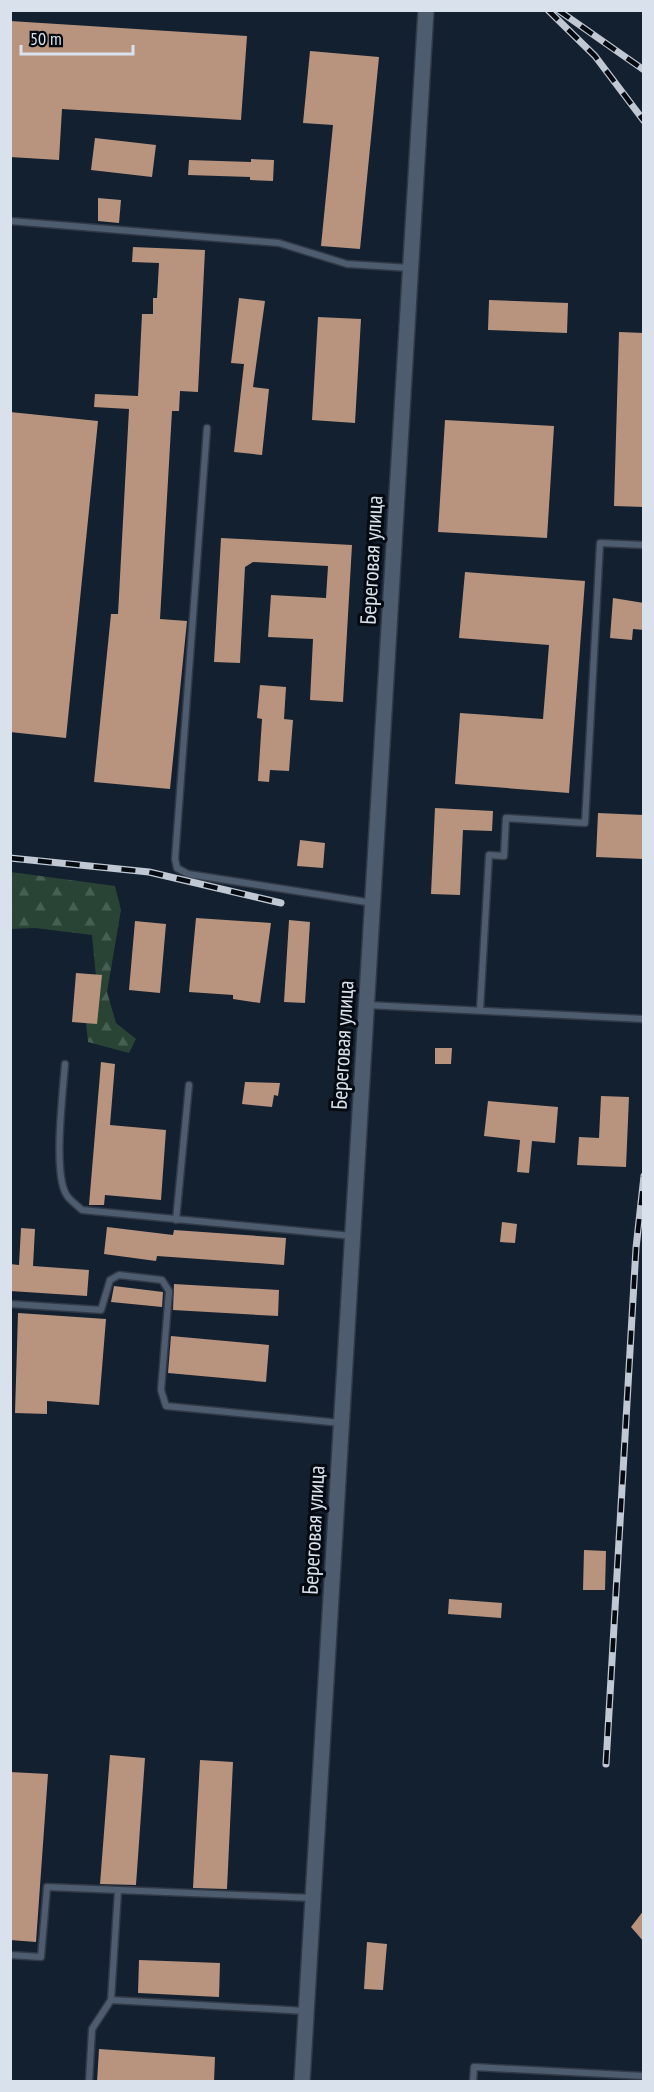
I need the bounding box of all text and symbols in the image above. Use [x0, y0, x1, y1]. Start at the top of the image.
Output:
scale bar [21, 18, 134, 56]
text: 50 m [30, 27, 62, 50]
street label: Береговая улица [354, 495, 388, 625]
street label: Береговая улица [325, 980, 359, 1110]
street label: Береговая улица [296, 1465, 330, 1595]

